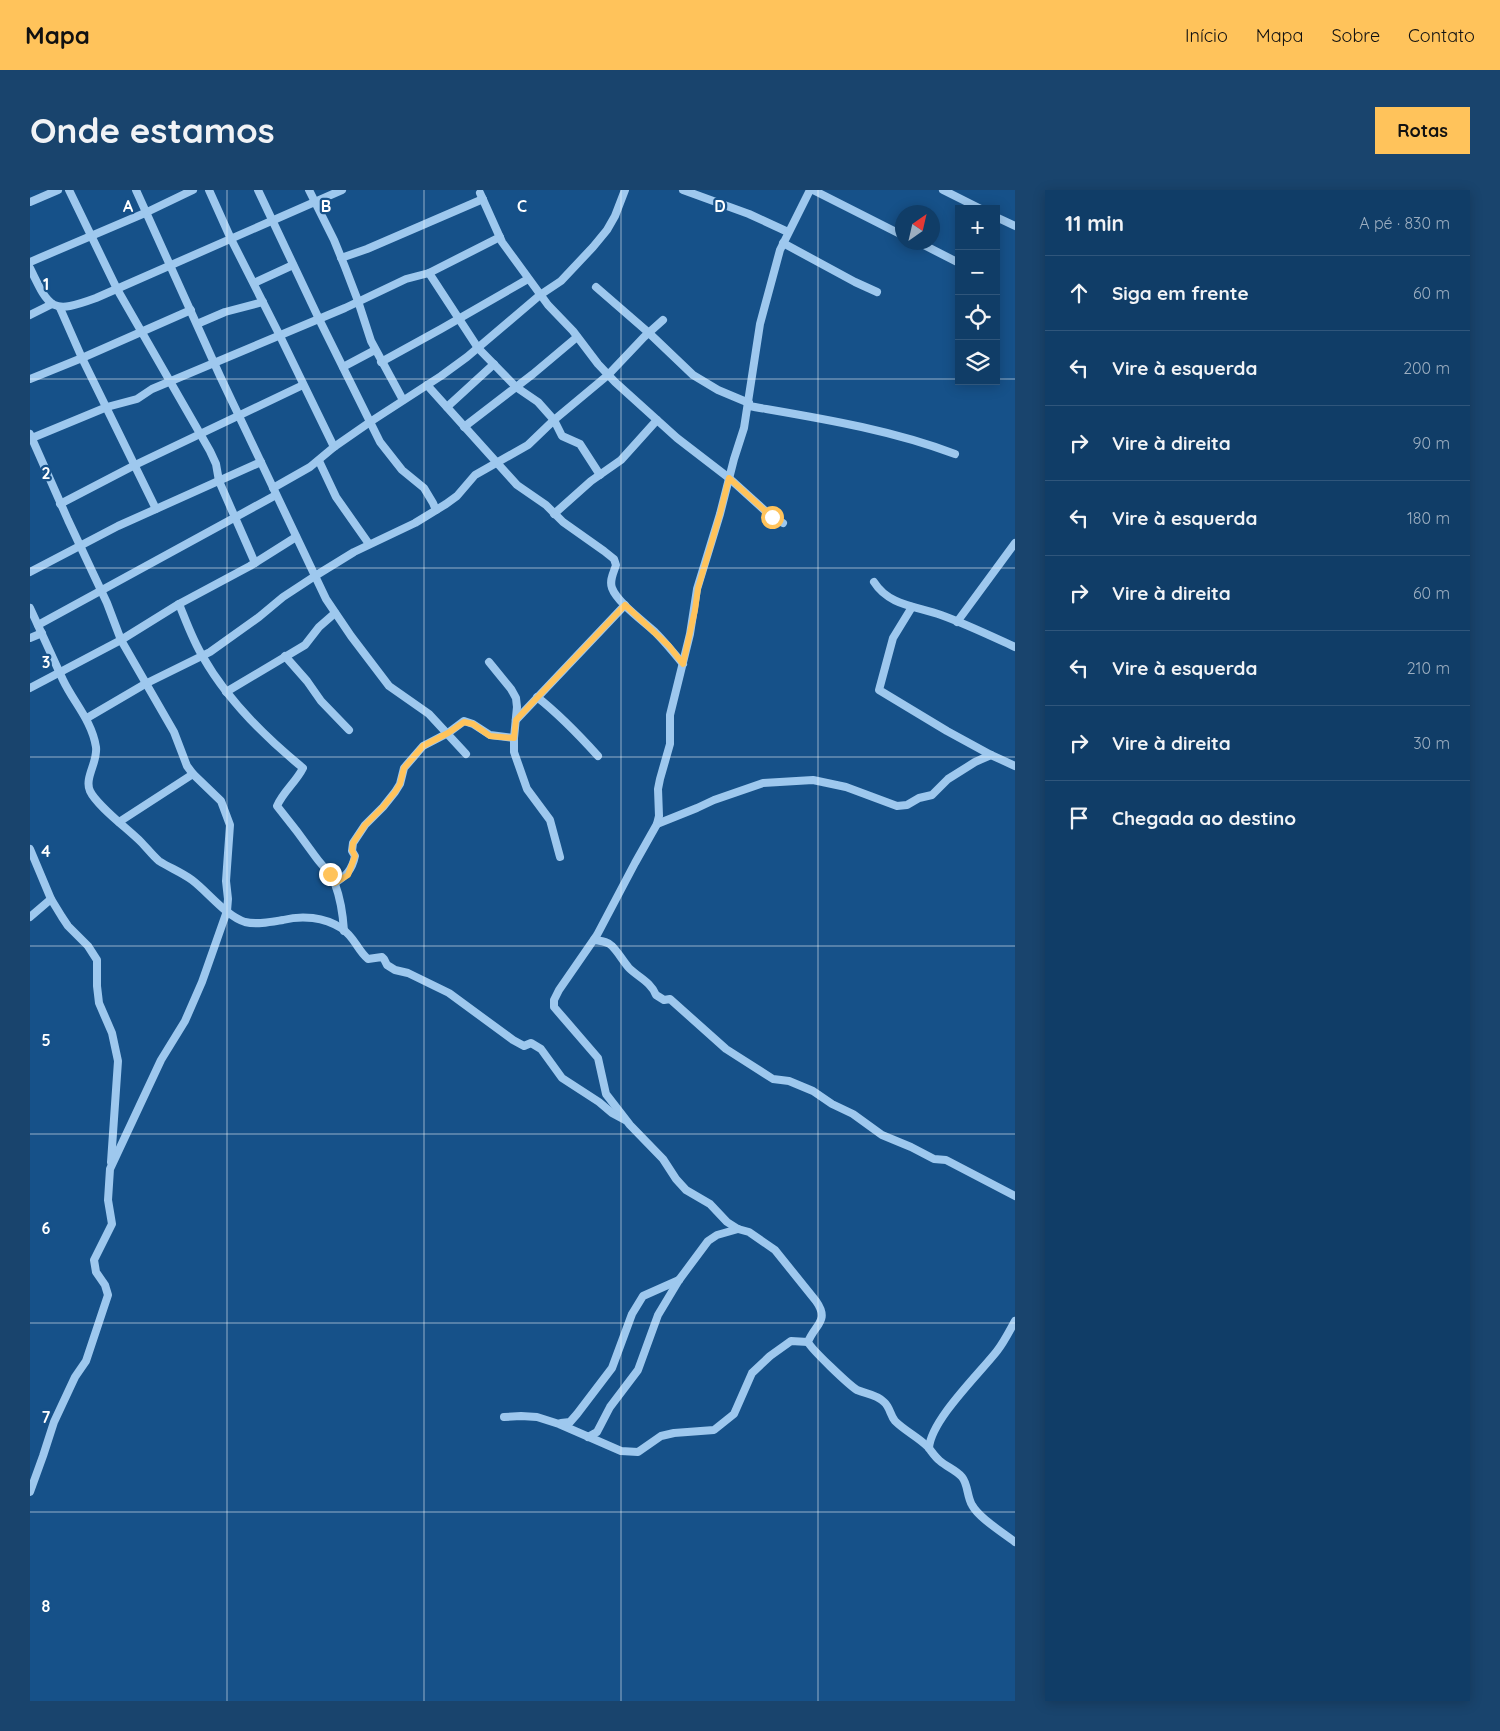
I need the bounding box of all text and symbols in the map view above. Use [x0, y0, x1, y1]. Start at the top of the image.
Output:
text: Mapa [25, 20, 90, 50]
text: Início [1185, 24, 1228, 47]
text: Mapa [1256, 24, 1303, 47]
text: Sobre [1331, 24, 1380, 47]
text: Contato [1408, 24, 1475, 47]
button: Rotas [1375, 107, 1470, 154]
text: Onde estamos [30, 108, 275, 152]
text: A [123, 196, 134, 216]
text: B [321, 196, 331, 216]
text: C [517, 196, 527, 216]
text: D [714, 196, 726, 216]
north arrow [895, 205, 940, 250]
map controls [955, 205, 1000, 385]
button: + [955, 205, 1000, 250]
text: 11 min [1065, 210, 1124, 236]
text: A pé · 830 m [1359, 213, 1450, 233]
button: − [955, 250, 1000, 295]
text: 1 [43, 274, 49, 294]
icon: ahead [1065, 279, 1093, 307]
text: Siga em frente [1112, 281, 1249, 305]
text: 60 m [1413, 283, 1450, 303]
button: locate [955, 295, 1000, 340]
button: layers [955, 340, 1000, 385]
icon: left [1065, 354, 1093, 382]
text: Vire à esquerda [1112, 356, 1257, 380]
text: 200 m [1403, 358, 1450, 378]
icon: right [1065, 429, 1093, 457]
text: Vire à direita [1112, 431, 1231, 455]
text: 90 m [1413, 433, 1450, 453]
text: 2 [41, 463, 51, 483]
icon: left [1065, 504, 1093, 532]
route start [761, 506, 784, 529]
text: Vire à esquerda [1112, 506, 1257, 530]
text: 180 m [1407, 508, 1450, 528]
icon: right [1065, 579, 1093, 607]
text: Vire à direita [1112, 581, 1231, 605]
text: 60 m [1413, 583, 1450, 603]
text: 3 [42, 652, 50, 672]
icon: left [1065, 654, 1093, 682]
text: Vire à esquerda [1112, 656, 1257, 680]
text: 210 m [1407, 658, 1450, 678]
icon: right [1065, 729, 1093, 757]
text: Vire à direita [1112, 731, 1231, 755]
text: 30 m [1413, 733, 1450, 753]
icon: arrive [1065, 804, 1093, 832]
text: Chegada ao destino [1112, 806, 1296, 830]
text: 4 [41, 841, 51, 861]
route end [319, 863, 342, 886]
text: 5 [41, 1030, 51, 1050]
text: 6 [42, 1218, 51, 1238]
text: 7 [42, 1407, 51, 1427]
text: 8 [42, 1596, 51, 1616]

